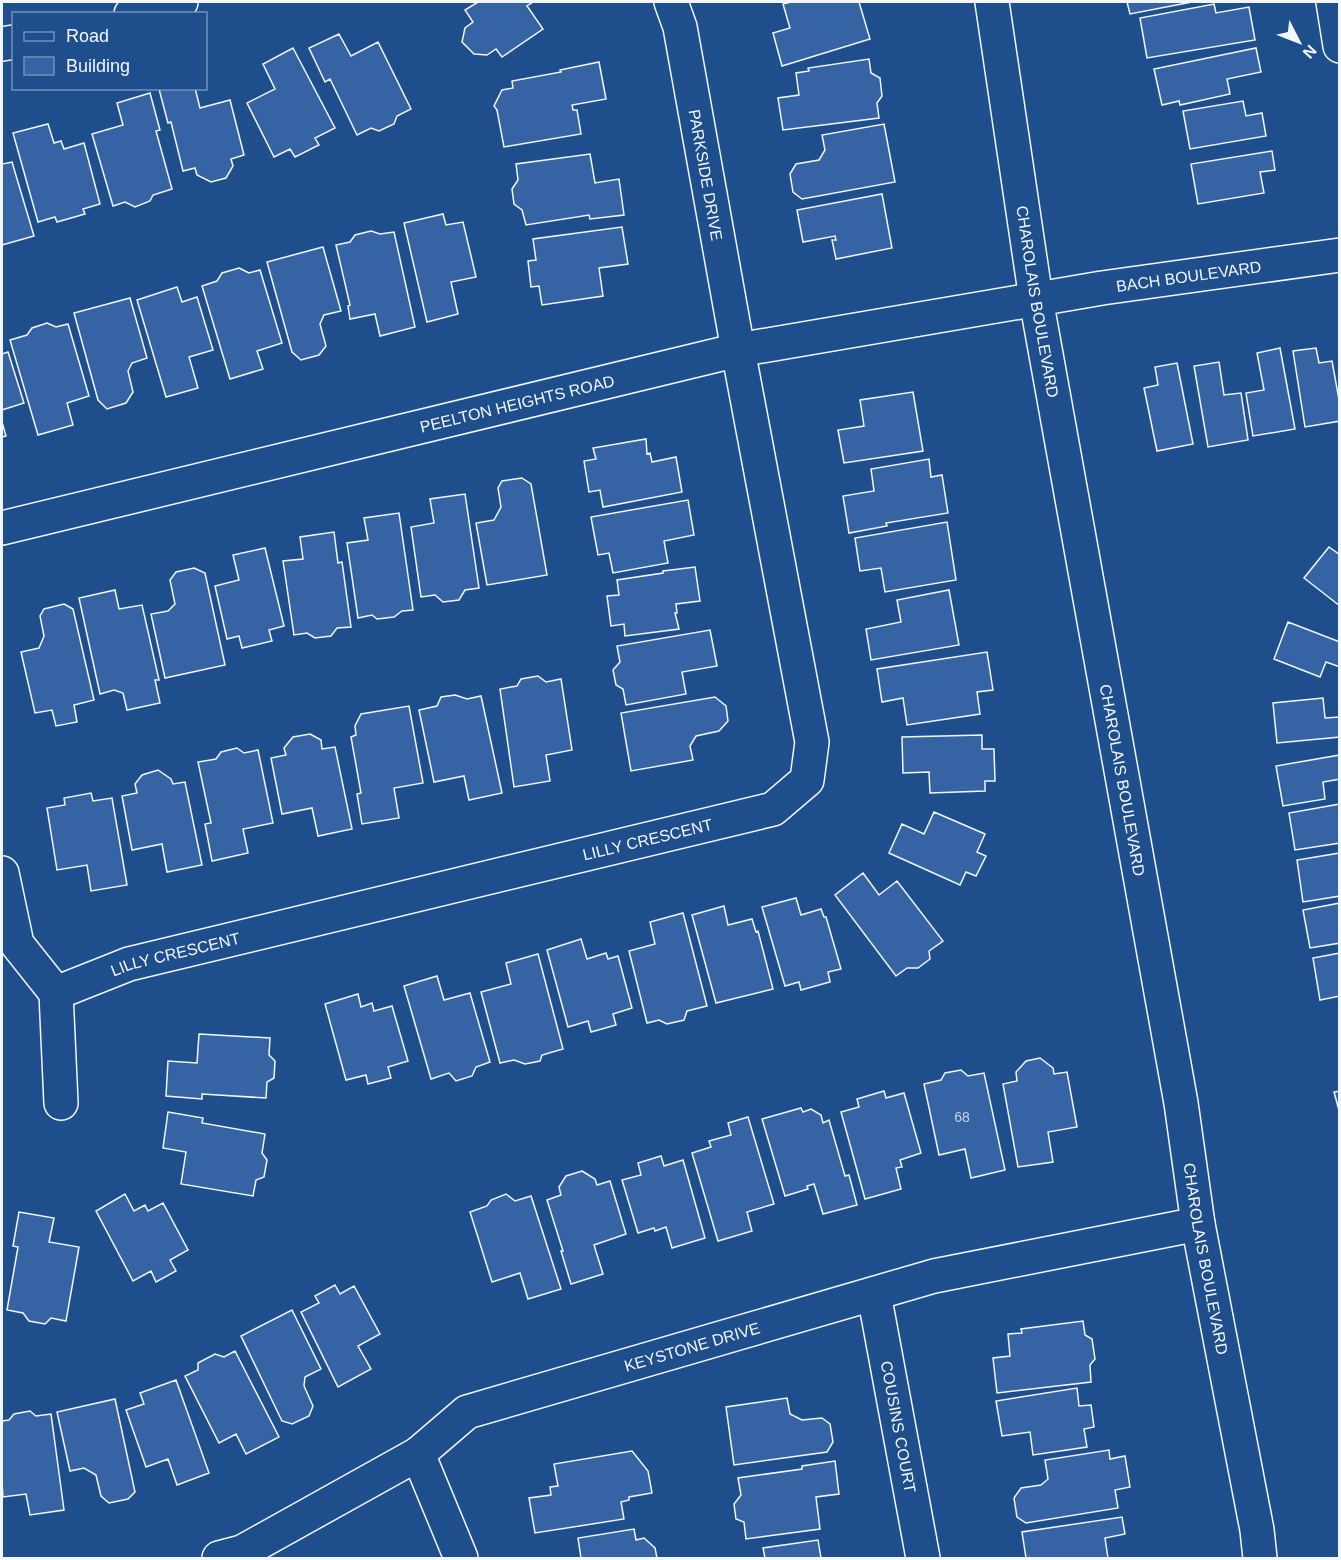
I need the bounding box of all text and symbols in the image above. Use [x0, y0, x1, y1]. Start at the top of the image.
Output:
legend [12, 12, 207, 90]
north arrow [1269, 12, 1329, 72]
text: Road [66, 26, 109, 46]
text: N [1300, 42, 1320, 62]
text: Building [66, 56, 130, 76]
street label: PARKSIDE DRIVE [686, 108, 725, 242]
street label: CHAROLAIS BOULEVARD [1013, 204, 1062, 399]
street label: BACH BOULEVARD [1115, 258, 1262, 295]
street label: PEELTON HEIGHTS ROAD [418, 372, 616, 436]
street label: CHAROLAIS BOULEVARD [1097, 683, 1148, 877]
street label: LILLY CRESCENT [581, 816, 714, 864]
street label: LILLY CRESCENT [108, 930, 242, 979]
house number: 68 [954, 1109, 970, 1125]
street label: CHAROLAIS BOULEVARD [1181, 1162, 1231, 1356]
street label: KEYSTONE DRIVE [622, 1319, 762, 1375]
street label: COUSINS COURT [878, 1359, 919, 1494]

